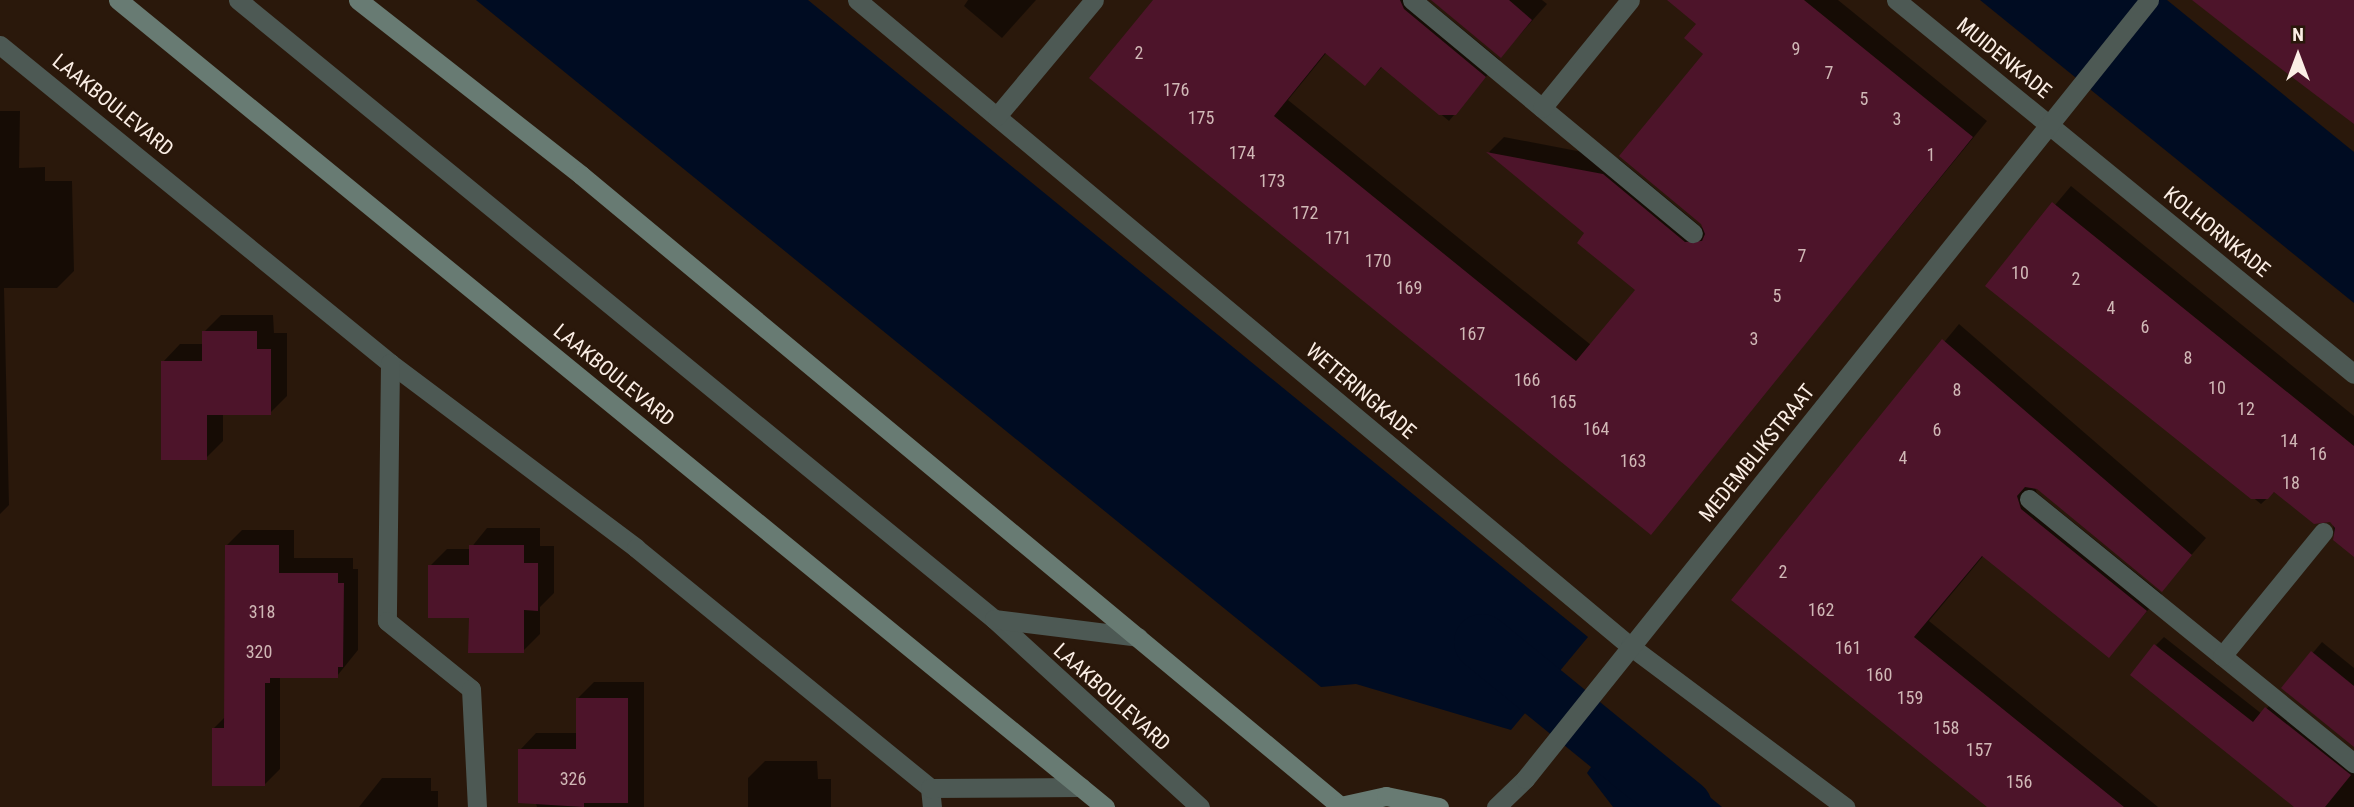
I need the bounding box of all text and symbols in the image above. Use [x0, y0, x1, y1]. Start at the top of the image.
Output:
street label: MUIDENKADE [1952, 12, 2056, 104]
north arrow [2263, 21, 2333, 91]
text: N [2292, 23, 2304, 46]
house number: 9 [1792, 38, 1800, 60]
house number: 2 [1135, 42, 1143, 64]
street label: LAAKBOULEVARD [47, 49, 179, 161]
house number: 7 [1825, 62, 1833, 84]
house number: 176 [1163, 79, 1189, 101]
house number: 5 [1860, 88, 1868, 110]
house number: 175 [1188, 107, 1214, 129]
house number: 3 [1893, 108, 1901, 130]
house number: 174 [1229, 142, 1255, 164]
house number: 1 [1927, 144, 1935, 166]
house number: 173 [1259, 170, 1285, 192]
street label: KOLHORNKADE [2159, 181, 2275, 283]
house number: 172 [1292, 202, 1318, 224]
house number: 171 [1325, 227, 1351, 249]
house number: 7 [1798, 245, 1806, 267]
house number: 170 [1365, 250, 1391, 272]
house number: 10 [2011, 262, 2029, 284]
house number: 2 [2072, 268, 2080, 290]
house number: 169 [1396, 277, 1422, 299]
house number: 5 [1773, 285, 1781, 307]
house number: 4 [2107, 297, 2115, 319]
house number: 6 [2141, 316, 2149, 338]
street label: LAAKBOULEVARD [548, 319, 680, 431]
house number: 167 [1459, 323, 1485, 345]
house number: 3 [1750, 328, 1758, 350]
street label: WETERINGKADE [1301, 338, 1421, 444]
house number: 8 [2184, 347, 2192, 369]
house number: 166 [1514, 369, 1540, 391]
house number: 10 [2208, 377, 2226, 399]
street label: MEDEMBLIKSTRAAT [1694, 379, 1820, 527]
house number: 8 [1953, 379, 1961, 401]
house number: 165 [1550, 391, 1576, 413]
house number: 12 [2237, 398, 2255, 420]
house number: 164 [1583, 418, 1609, 440]
house number: 6 [1933, 419, 1941, 441]
house number: 14 [2280, 430, 2298, 452]
house number: 16 [2309, 443, 2327, 465]
house number: 4 [1899, 447, 1907, 469]
house number: 163 [1620, 450, 1646, 472]
house number: 18 [2282, 472, 2300, 494]
house number: 2 [1779, 561, 1787, 583]
house number: 162 [1808, 599, 1834, 621]
house number: 318 [249, 601, 275, 623]
house number: 161 [1835, 637, 1861, 659]
street label: LAAKBOULEVARD [1048, 638, 1176, 756]
house number: 320 [246, 641, 272, 663]
house number: 160 [1866, 664, 1892, 686]
house number: 159 [1897, 687, 1923, 709]
house number: 158 [1933, 717, 1959, 739]
house number: 157 [1966, 739, 1992, 761]
house number: 326 [560, 768, 586, 790]
house number: 156 [2006, 771, 2032, 793]

